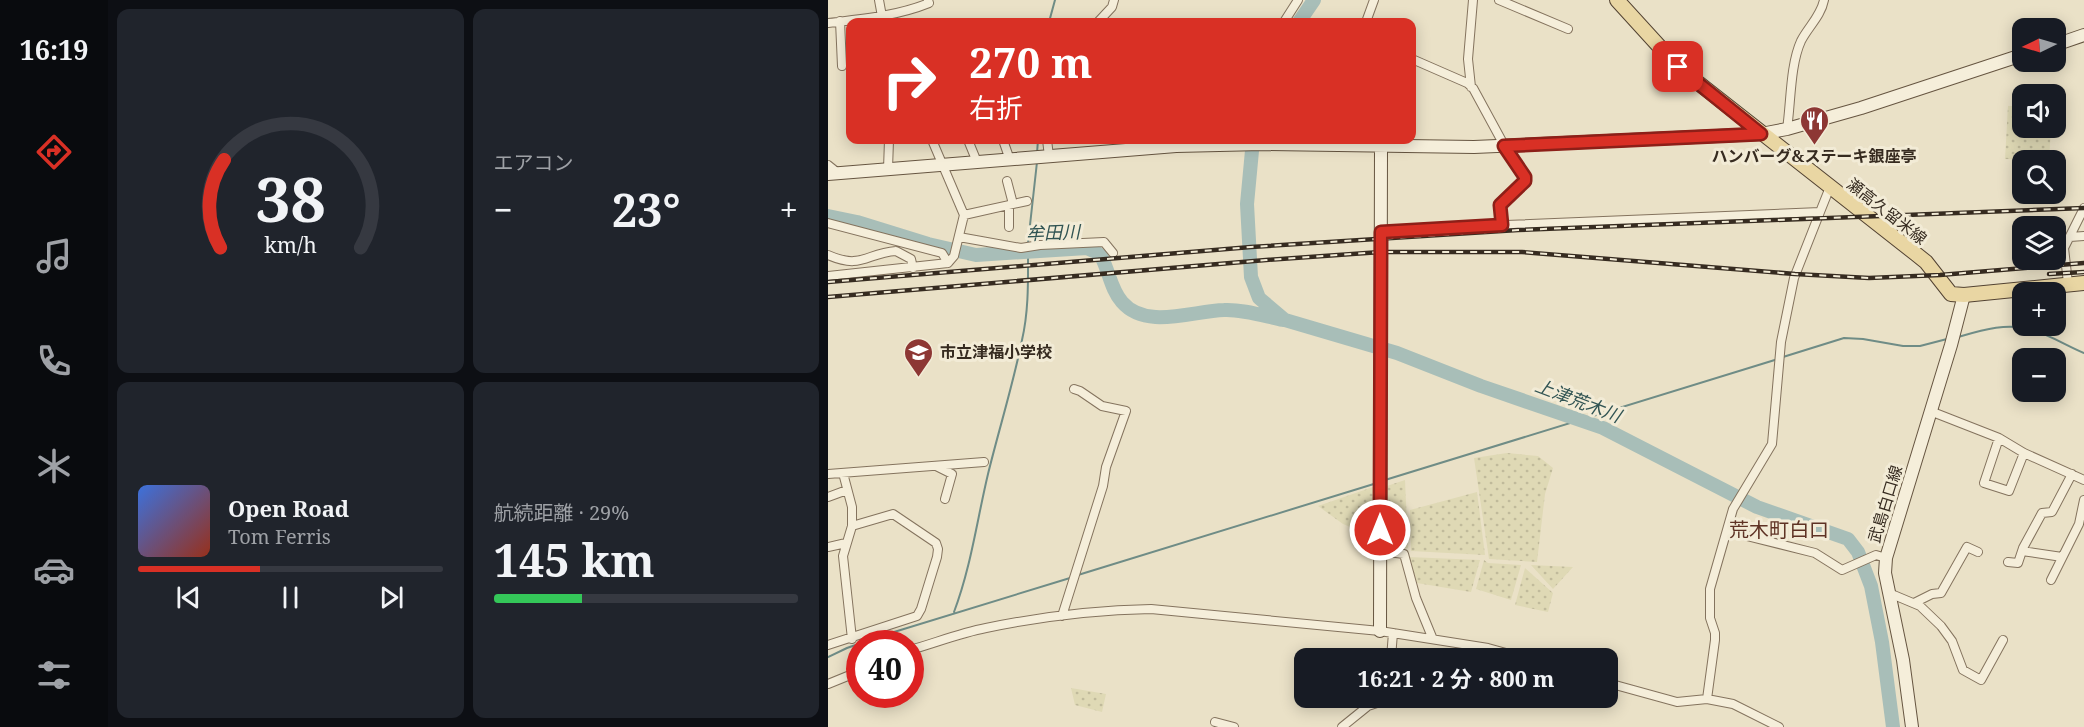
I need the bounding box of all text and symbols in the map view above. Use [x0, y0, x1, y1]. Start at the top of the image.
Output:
north arrow [2012, 18, 2066, 72]
map controls [2012, 18, 2066, 402]
text: 16:19 [19, 31, 89, 68]
text: 270 m [969, 33, 1093, 90]
pin [1652, 41, 1703, 92]
icon: right [870, 42, 948, 120]
icon: arrive [1661, 50, 1694, 83]
button: sound [2012, 84, 2066, 138]
text: 右折 [969, 89, 1023, 126]
restaurant icon: ハンバーグ&ステーキ銀座亭 [1798, 104, 1830, 146]
icon: directions [33, 131, 75, 173]
place label: ハンバーグ&ステーキ銀座亭 [1712, 145, 1916, 167]
text: エアコン [494, 149, 574, 176]
button: search [2012, 150, 2066, 204]
text: 38 [255, 155, 326, 240]
street label: 瀬高久留米線 [1842, 173, 1932, 249]
text: 23° [612, 179, 681, 240]
text: − [494, 187, 513, 232]
text: + [780, 187, 798, 232]
button: layers [2012, 216, 2066, 270]
water label: 牟田川 [1026, 219, 1082, 245]
text: km/h [264, 230, 317, 259]
icon: music [33, 235, 75, 277]
button: + [2012, 282, 2066, 336]
school or university icon: 市立津福小学校 [903, 336, 935, 378]
icon: phone [33, 340, 75, 382]
place label: 市立津福小学校 [940, 341, 1052, 363]
button: − [2012, 348, 2066, 402]
water label: 上津荒木川 [1532, 373, 1627, 428]
icon: climate [33, 445, 75, 487]
street label: 武島白口線 [1863, 463, 1907, 545]
text: Open Road [228, 493, 349, 523]
position arrow [1348, 498, 1412, 562]
text: 航続距離 · 29% [494, 499, 629, 526]
district label: 荒木町白口 [1729, 516, 1829, 543]
text: Tom Ferris [228, 523, 331, 550]
text: 145 km [494, 529, 655, 590]
icon: car [33, 549, 75, 591]
icon: previous [172, 581, 205, 614]
icon: pause [274, 581, 307, 614]
icon: next [375, 581, 408, 614]
speed limit sign: 40 [846, 630, 924, 708]
icon: filters [33, 654, 75, 696]
text: 16:21 · 2 分 · 800 m [1357, 663, 1555, 693]

